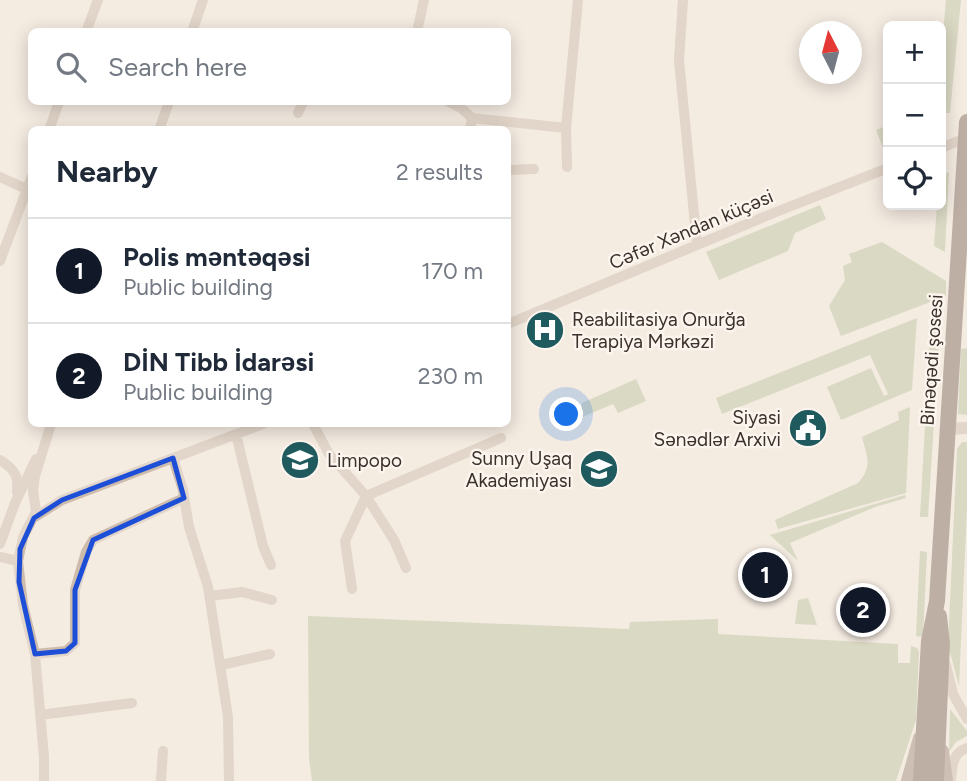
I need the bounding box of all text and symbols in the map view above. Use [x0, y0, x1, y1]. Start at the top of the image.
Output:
north arrow [799, 21, 862, 84]
map controls [883, 21, 946, 210]
button: + [883, 21, 946, 84]
search box [28, 28, 511, 105]
icon: search [52, 48, 90, 86]
text: Search here [108, 51, 247, 83]
button: − [883, 84, 946, 147]
button: locate [883, 147, 946, 210]
text: Nearby [56, 153, 158, 190]
text: 2 results [396, 158, 483, 186]
street label: Cəfər Xəndan küçəsi [606, 185, 777, 274]
text: Polis məntəqəsi [123, 241, 311, 273]
text: 1 [74, 257, 84, 285]
text: 170 m [421, 257, 483, 285]
text: Public building [123, 273, 273, 301]
street label: Binəqədi şosesi [915, 294, 948, 426]
place label: Reabilitasiya Onurğa Terapiya Mərkəzi [572, 308, 746, 353]
hospital icon: Reabilitasiya Onurğa Terapiya Mərkəzi [524, 309, 566, 351]
text: DİN Tibb İdarəsi [123, 346, 314, 378]
text: 2 [72, 362, 86, 390]
text: 230 m [418, 362, 483, 390]
text: Public building [123, 378, 273, 406]
your location [549, 397, 583, 431]
place label: Siyasi Sənədlər Arxivi [654, 406, 781, 451]
public building icon: Siyasi Sənədlər Arxivi [787, 407, 829, 449]
school or university icon: Limpopo [279, 439, 321, 481]
place label: Sunny Uşaq Akademiyası [466, 447, 572, 492]
school or university icon: Sunny Uşaq Akademiyası [578, 448, 620, 490]
place label: Limpopo [327, 449, 402, 472]
pin: 1 [742, 549, 788, 601]
pin: 2 [840, 584, 886, 636]

